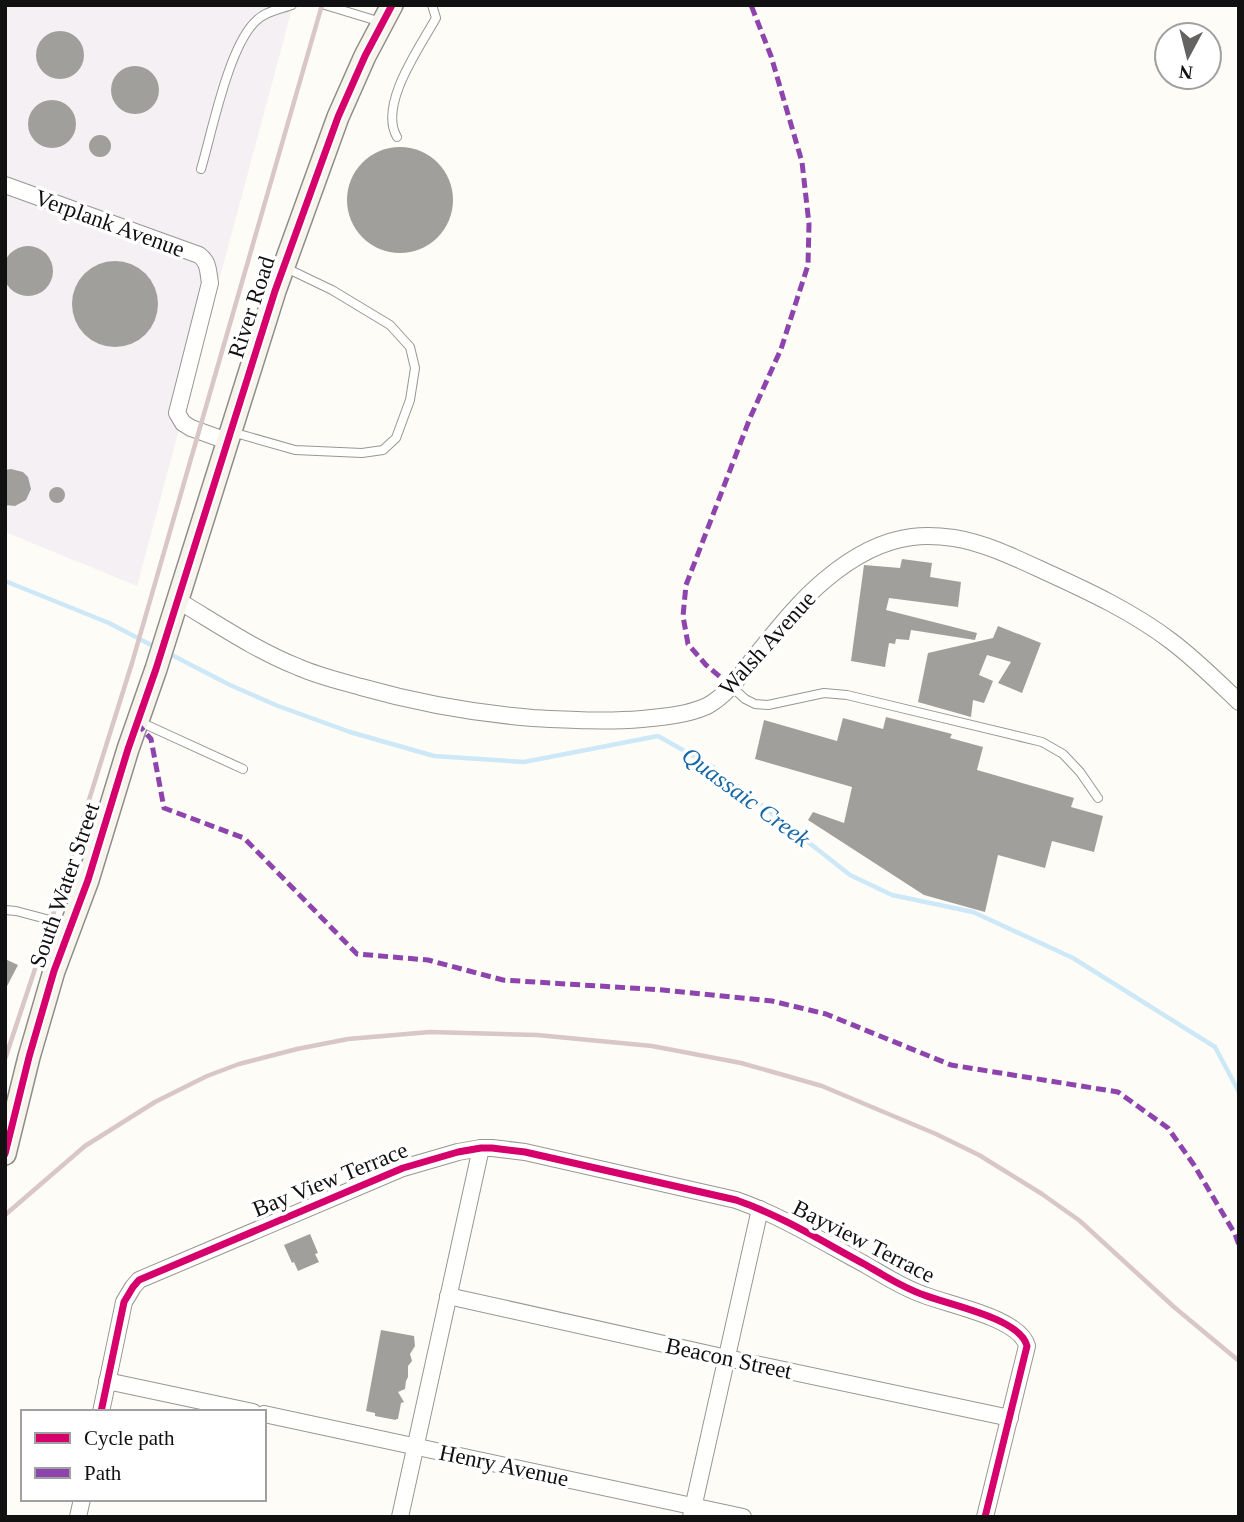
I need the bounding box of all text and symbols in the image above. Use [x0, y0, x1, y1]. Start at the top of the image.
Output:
north arrow [1153, 21, 1223, 91]
text: N [1178, 61, 1194, 84]
street label: Verplank Avenue [32, 185, 188, 262]
street label: River Road [223, 253, 280, 361]
street label: Walsh Avenue [714, 586, 821, 700]
water label: Quassaic Creek [677, 742, 815, 852]
street label: South Water Street [25, 799, 105, 971]
street label: Bay View Terrace [249, 1137, 411, 1222]
street label: Bayview Terrace [789, 1195, 939, 1288]
street label: Beacon Street [664, 1333, 795, 1384]
legend [21, 1410, 266, 1501]
text: Cycle path [84, 1426, 175, 1450]
street label: Henry Avenue [437, 1440, 571, 1491]
text: Path [84, 1461, 122, 1485]

